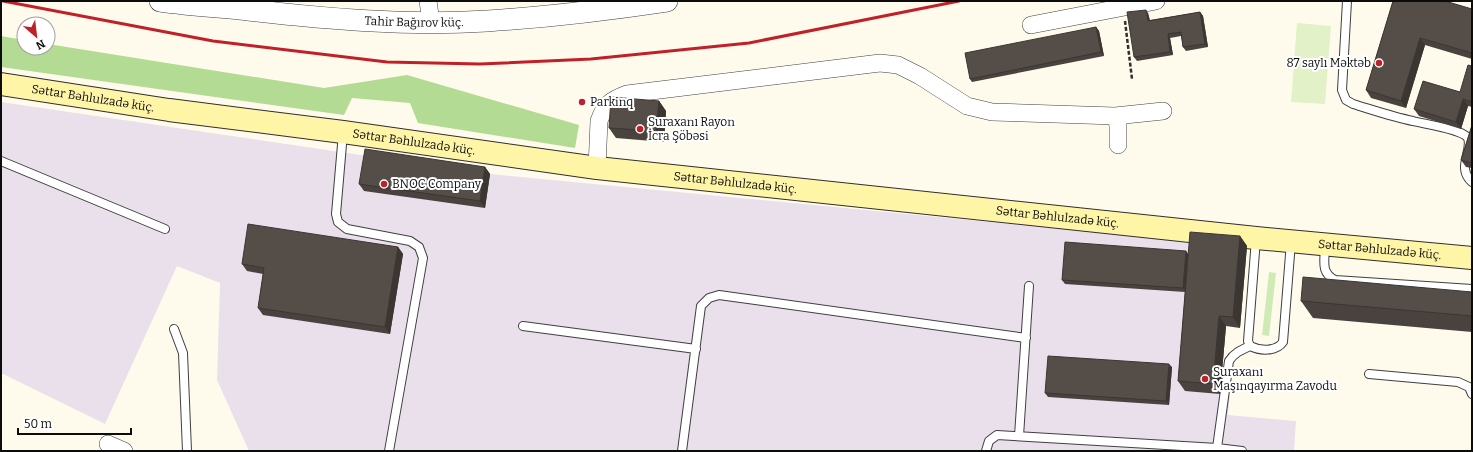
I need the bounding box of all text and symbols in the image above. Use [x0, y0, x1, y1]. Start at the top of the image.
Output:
street label: Tahir Bağırov küç. [364, 14, 464, 30]
north arrow [16, 16, 56, 56]
text: N [33, 37, 47, 52]
place label: 87 saylı Məktəb [1286, 56, 1371, 70]
marker: 87 saylı Məktəb [1374, 58, 1384, 68]
street label: Səttar Bəhlulzadə küç. [31, 82, 155, 115]
place label: Parkinq [590, 95, 633, 109]
marker: Parkinq [577, 97, 587, 107]
place label: Suraxanı Rayon İcra Şöbəsi [648, 115, 735, 143]
marker: Suraxanı Rayon İcra Şöbəsi [635, 124, 645, 134]
street label: Səttar Bəhlulzadə küç. [352, 126, 476, 158]
street label: Səttar Bəhlulzadə küç. [673, 169, 798, 196]
place label: BNOC Company [392, 177, 482, 191]
marker: BNOC Company [379, 179, 389, 189]
street label: Səttar Bəhlulzadə küç. [995, 203, 1120, 230]
street label: Səttar Bəhlulzadə küç. [1318, 237, 1442, 262]
place label: Suraxanı Maşınqayırma Zavodu [1213, 365, 1337, 393]
marker: Suraxanı Maşınqayırma Zavodu [1200, 374, 1210, 384]
scale bar [18, 410, 131, 436]
text: 50 m [24, 417, 53, 431]

